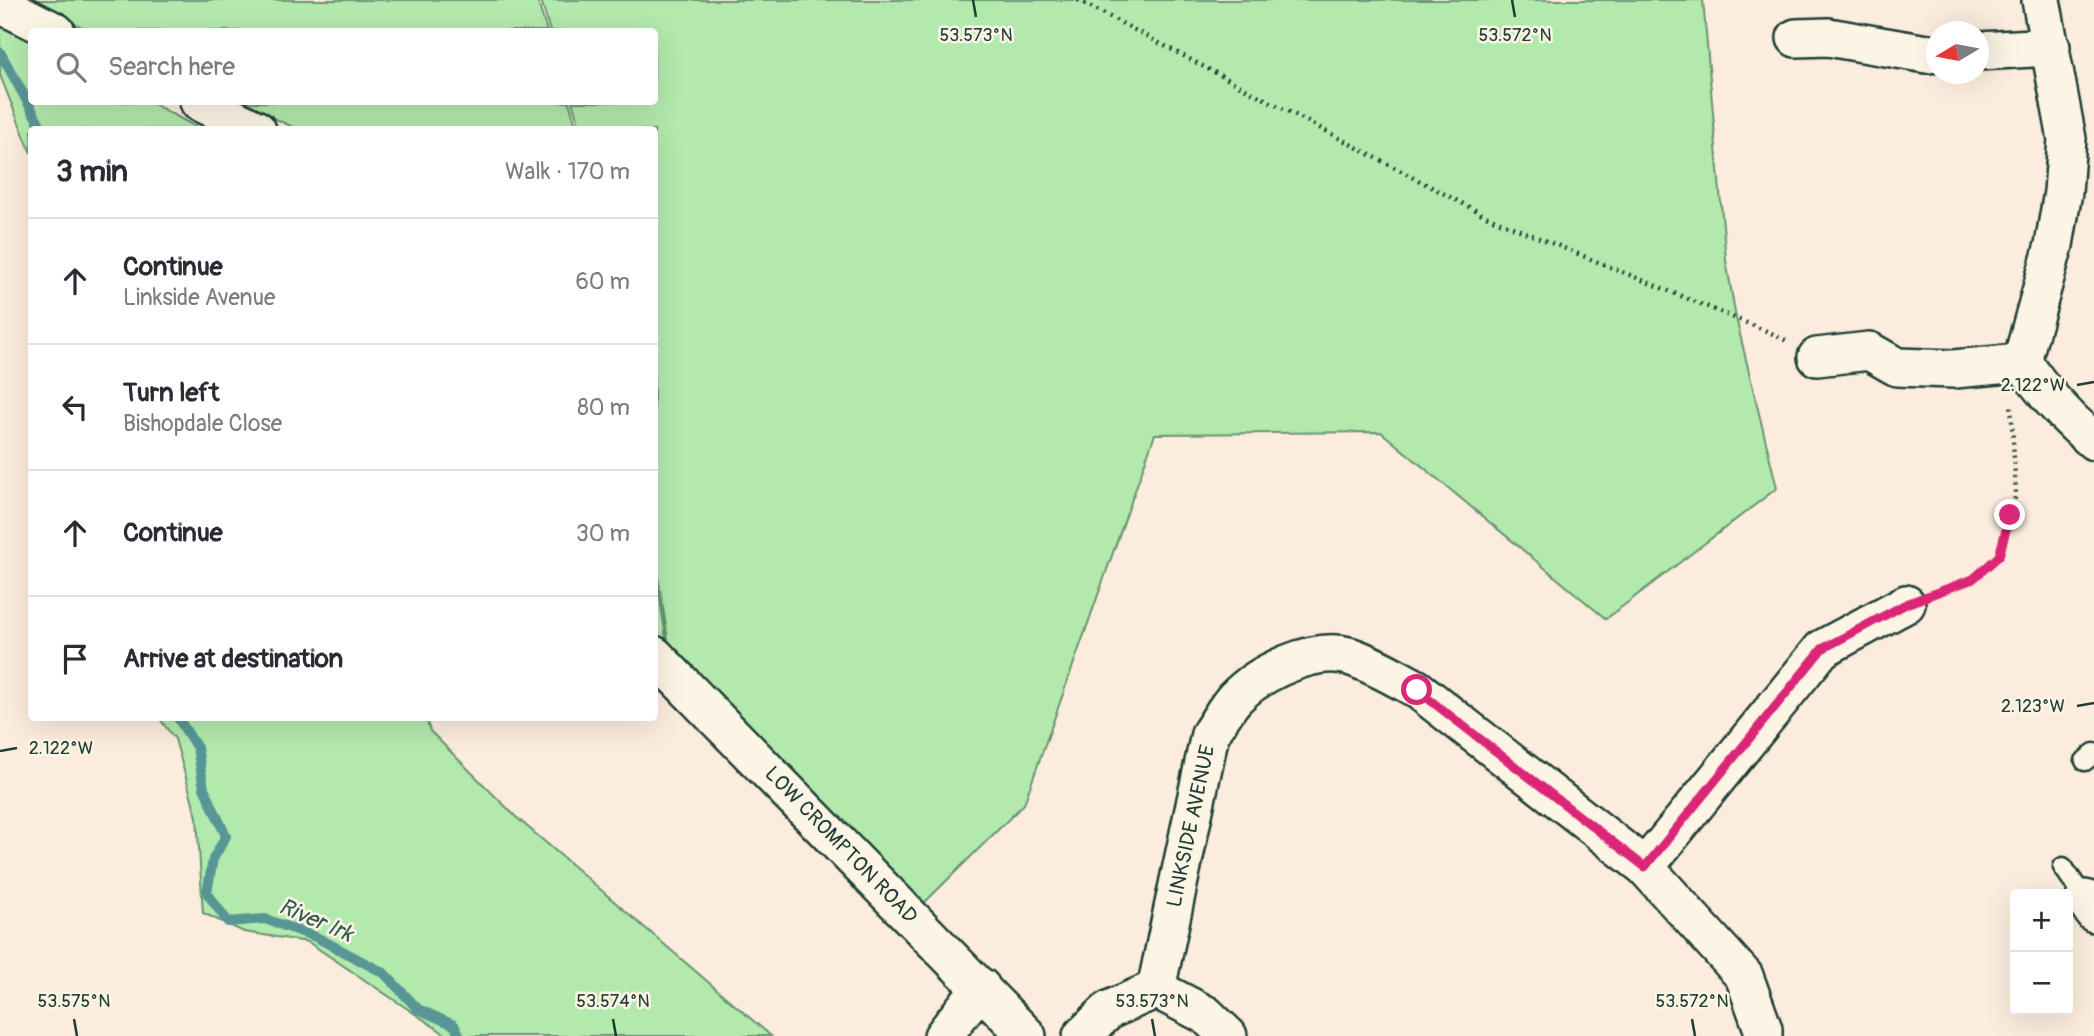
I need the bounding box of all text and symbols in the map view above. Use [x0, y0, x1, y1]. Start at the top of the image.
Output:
north arrow [1926, 21, 1989, 84]
text: 53.573°N [939, 24, 1013, 47]
text: 53.572°N [1478, 24, 1552, 47]
search box [28, 28, 658, 105]
icon: search [52, 48, 90, 86]
text: Search here [108, 51, 235, 83]
text: 3 min [56, 153, 128, 190]
text: Walk · 170 m [505, 157, 630, 186]
text: Continue [123, 251, 223, 283]
icon: ahead [56, 262, 94, 300]
text: 60 m [575, 267, 630, 296]
text: Linkside Avenue [123, 283, 275, 312]
text: 2.122°W [2001, 374, 2065, 397]
text: Turn left [123, 377, 219, 409]
icon: left [56, 388, 94, 426]
text: 80 m [577, 393, 630, 422]
text: Bishopdale Close [123, 409, 282, 438]
route end [1994, 499, 2025, 530]
icon: ahead [56, 514, 94, 552]
text: Continue [123, 517, 223, 549]
text: 30 m [576, 519, 630, 548]
icon: arrive [56, 640, 94, 678]
text: Arrive at destination [123, 643, 343, 675]
route start [1401, 674, 1432, 705]
text: 2.123°W [2001, 695, 2065, 718]
text: 2.122°W [29, 737, 93, 760]
street label: LINKSIDE AVENUE [1161, 742, 1221, 910]
street label: LOW CROMPTON ROAD [759, 760, 923, 930]
map controls [2010, 889, 2073, 1015]
button: + [2010, 889, 2073, 952]
water label: River Irk [275, 892, 359, 949]
button: − [2010, 952, 2073, 1015]
text: 53.575°N [38, 990, 110, 1013]
text: 53.574°N [576, 990, 650, 1013]
text: 53.573°N [1115, 990, 1189, 1013]
text: 53.572°N [1655, 990, 1729, 1013]

